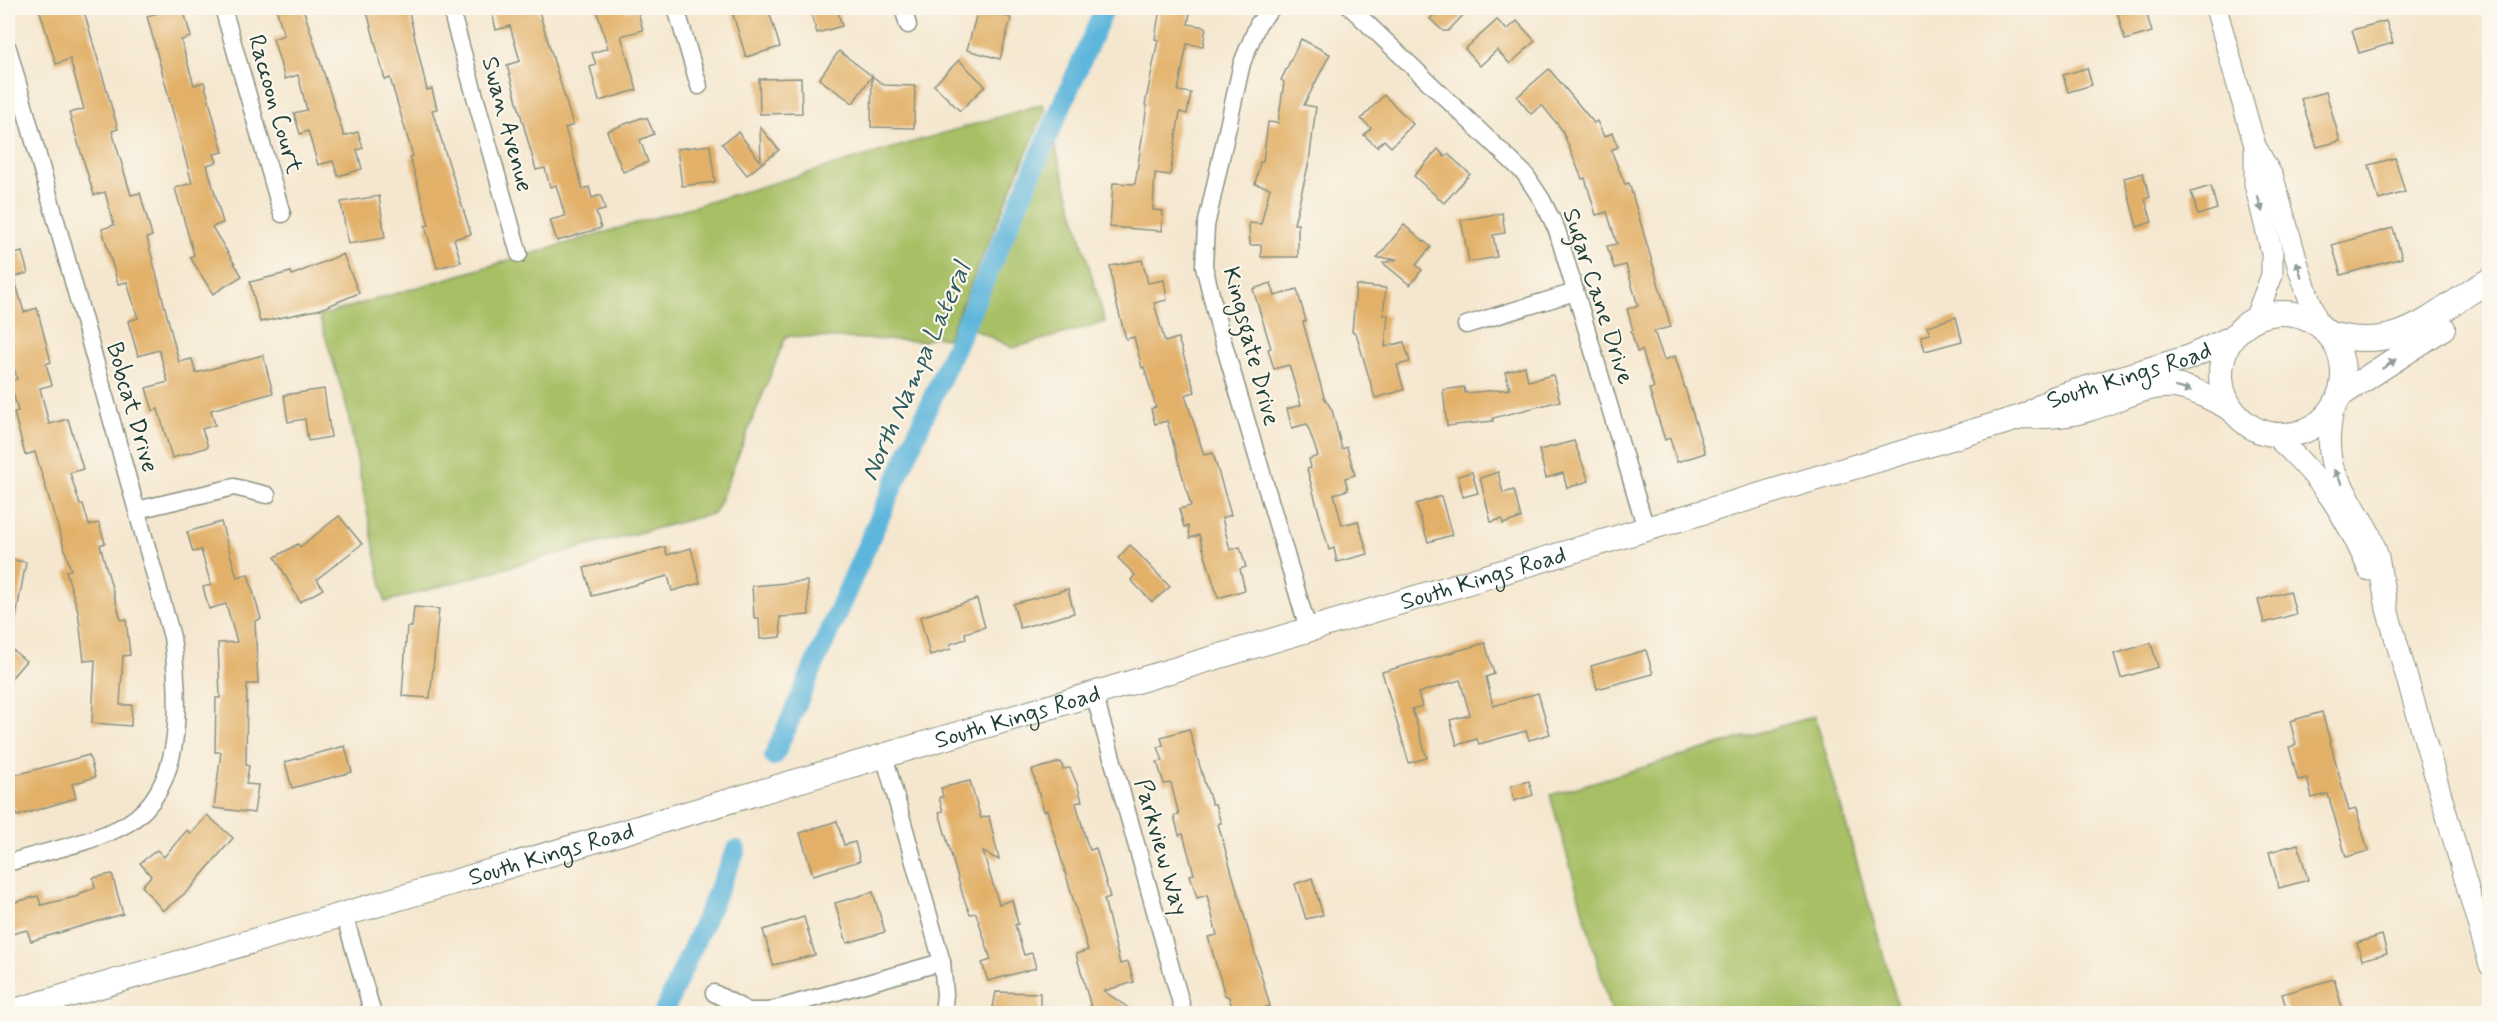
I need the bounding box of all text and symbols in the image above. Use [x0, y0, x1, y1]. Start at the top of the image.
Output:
street label: Raccoon Court [240, 31, 309, 178]
street label: Swan Avenue [474, 53, 539, 195]
one-way arrow [2256, 195, 2265, 213]
street label: Sugar Cane Drive [1552, 204, 1641, 389]
water label: North Nampa Lateral [853, 256, 981, 486]
one-way arrow [2294, 260, 2303, 278]
street label: Kingsgate Drive [1212, 264, 1287, 430]
street label: South Kings Road [2041, 335, 2217, 417]
street label: Bobcat Drive [98, 339, 165, 476]
one-way arrow [2380, 358, 2396, 370]
one-way arrow [2174, 384, 2192, 394]
one-way arrow [2333, 468, 2343, 485]
street label: South Kings Road [1397, 540, 1570, 618]
street label: South Kings Road [931, 679, 1104, 757]
street label: Parkview Way [1126, 776, 1195, 919]
street label: South Kings Road [465, 816, 638, 894]

